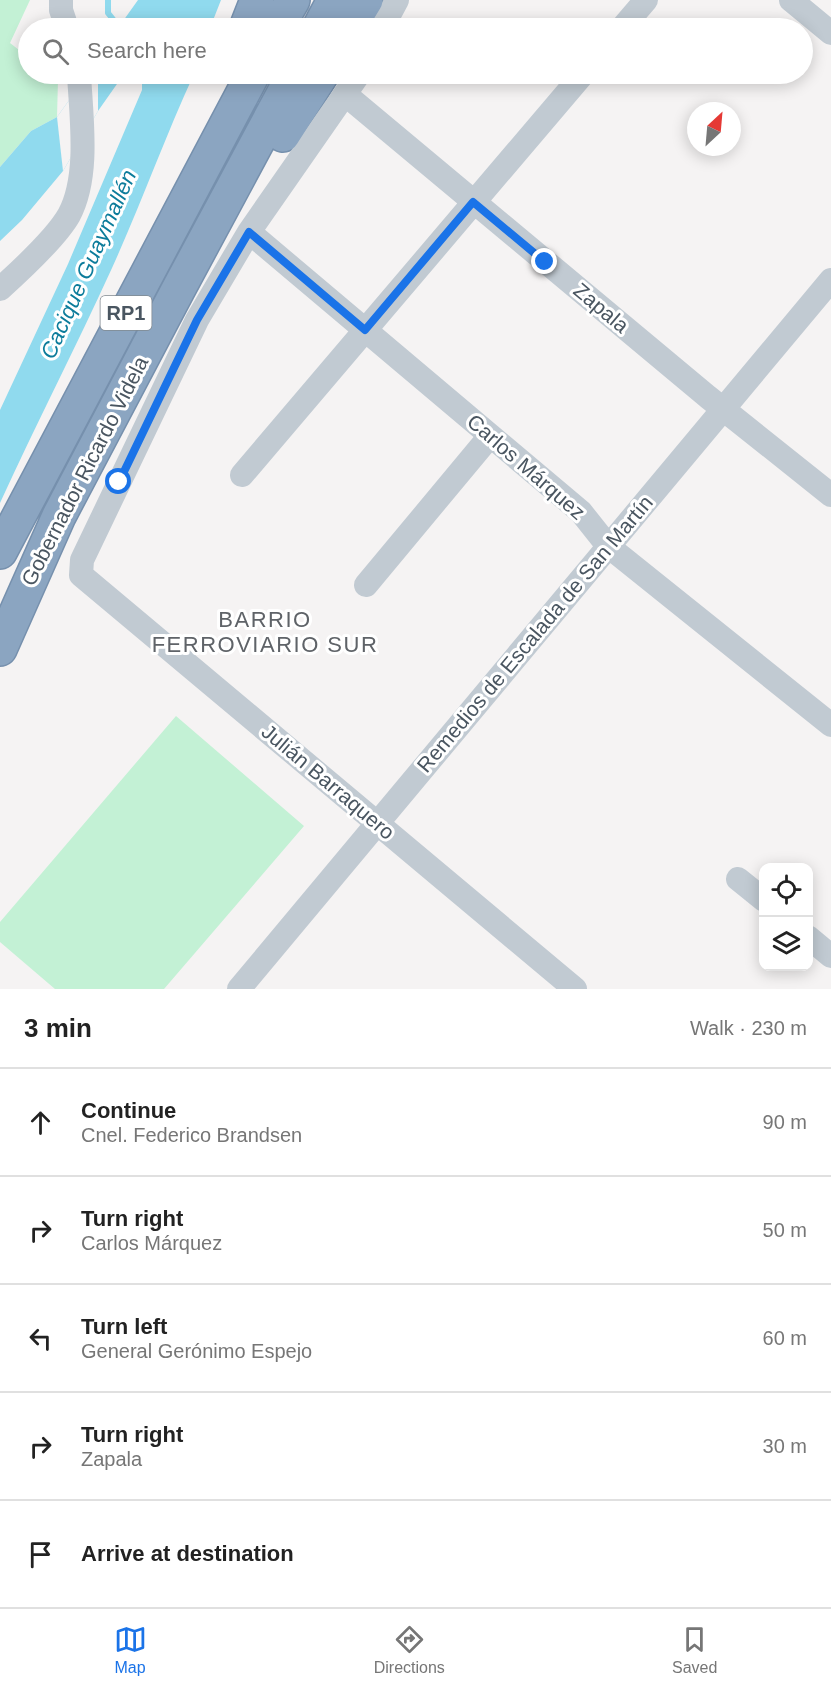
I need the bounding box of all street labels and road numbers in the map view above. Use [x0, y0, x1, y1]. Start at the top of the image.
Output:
street label: Zapala [569, 278, 634, 337]
road number: RP1 [100, 296, 152, 330]
street label: Gobernador Ricardo Videla [17, 352, 153, 589]
street label: Carlos Márquez [463, 409, 590, 524]
street label: Remedios de Escalada de San Martín [412, 491, 657, 777]
street label: Julián Barraquero [257, 720, 399, 844]

